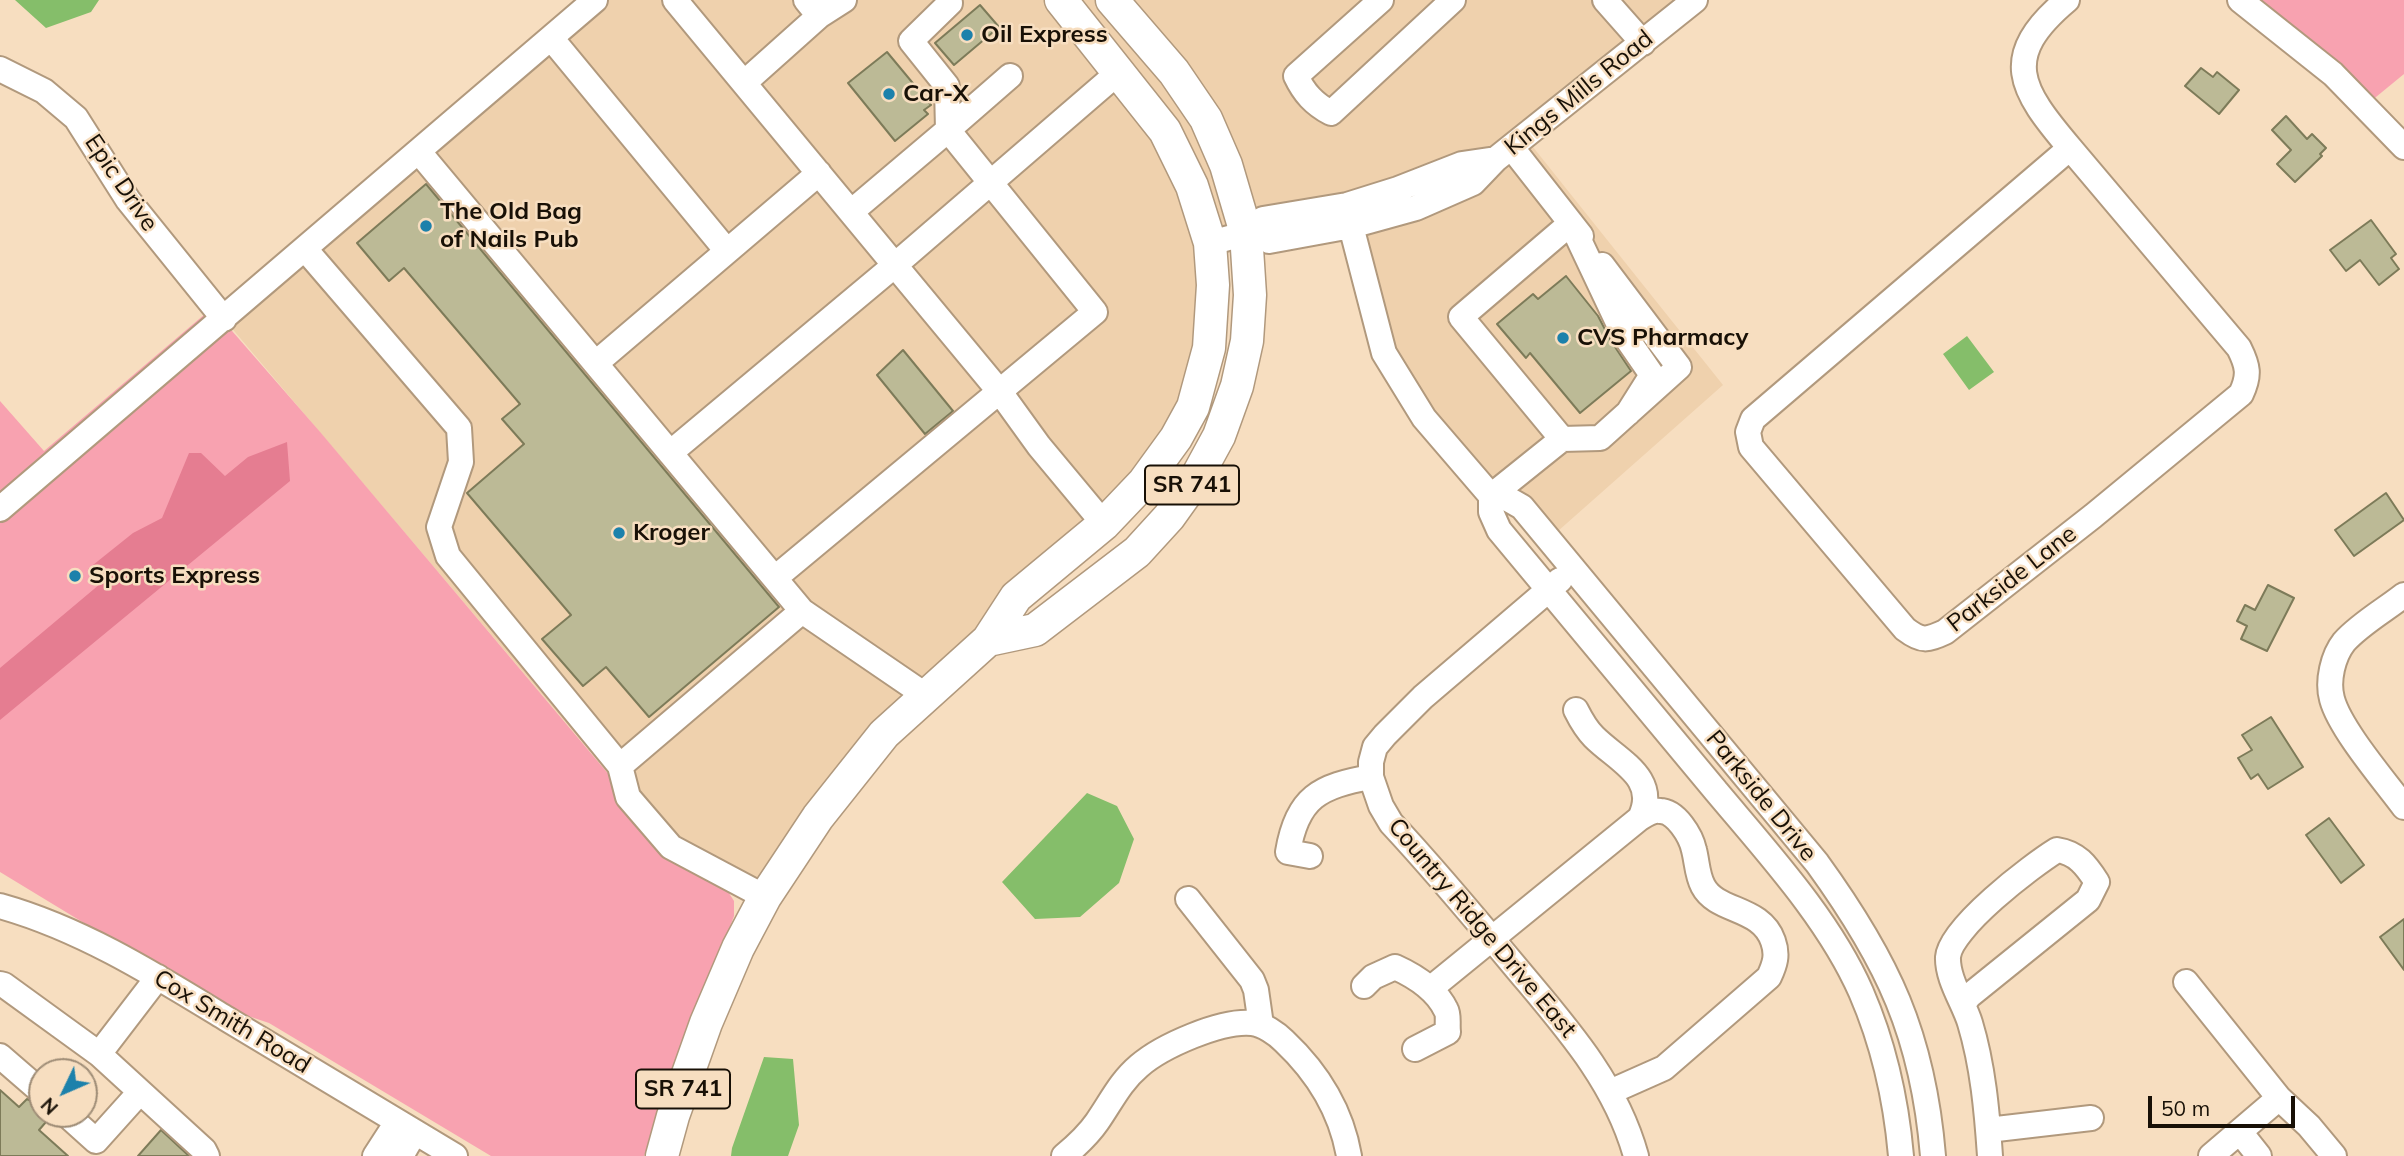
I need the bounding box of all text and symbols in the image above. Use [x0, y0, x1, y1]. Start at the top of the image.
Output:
place label: Oil Express [981, 21, 1108, 49]
street label: Kings Mills Road [1499, 24, 1659, 162]
marker: Oil Express [959, 27, 975, 43]
place label: Car-X [903, 80, 969, 108]
marker: Car-X [881, 86, 897, 102]
street label: Epic Drive [78, 129, 164, 237]
place label: The Old Bag of Nails Pub [440, 198, 582, 254]
marker: The Old Bag of Nails Pub [418, 218, 434, 234]
place label: CVS Pharmacy [1577, 324, 1749, 352]
marker: CVS Pharmacy [1555, 330, 1571, 346]
road number: SR 741 [1145, 466, 1239, 505]
place label: Kroger [633, 519, 710, 547]
street label: Parkside Lane [1942, 520, 2082, 638]
marker: Kroger [611, 525, 627, 541]
place label: Sports Express [89, 562, 260, 590]
marker: Sports Express [67, 568, 83, 584]
street label: Parkside Drive [1700, 725, 1822, 867]
street label: Country Ridge Drive East [1382, 813, 1582, 1043]
street label: Cox Smith Road [149, 964, 315, 1080]
north arrow [28, 1058, 98, 1128]
road number: SR 741 [636, 1070, 730, 1108]
scale bar [2152, 1082, 2299, 1126]
text: N [36, 1093, 63, 1120]
text: 50 m [2161, 1095, 2210, 1121]

